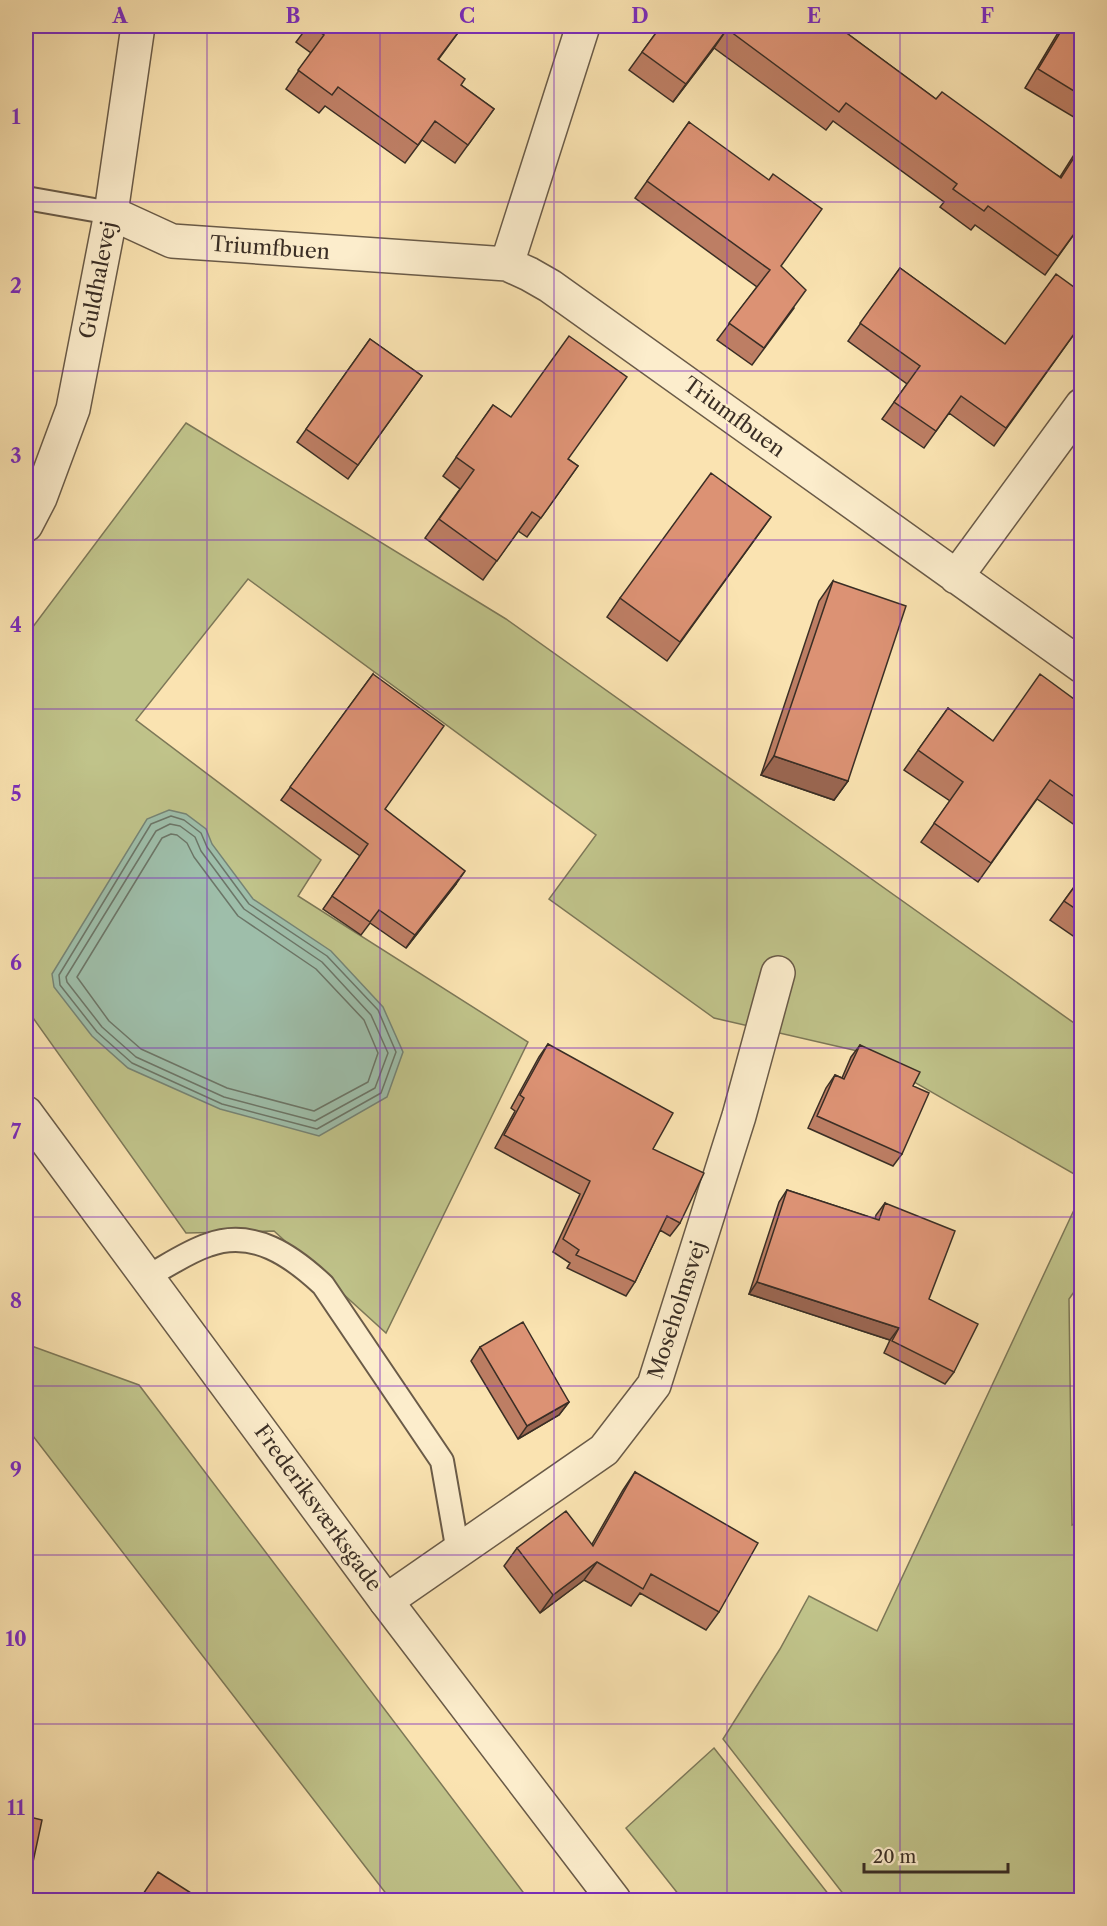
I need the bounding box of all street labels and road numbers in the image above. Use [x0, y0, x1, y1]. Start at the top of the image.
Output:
street label: Guldhalevej [74, 219, 121, 341]
street label: Triumfbuen [209, 231, 331, 264]
street label: Triumfbuen [678, 371, 790, 462]
street label: Moseholmsvej [642, 1238, 711, 1382]
street label: Frederiksværksgade [250, 1419, 387, 1596]

